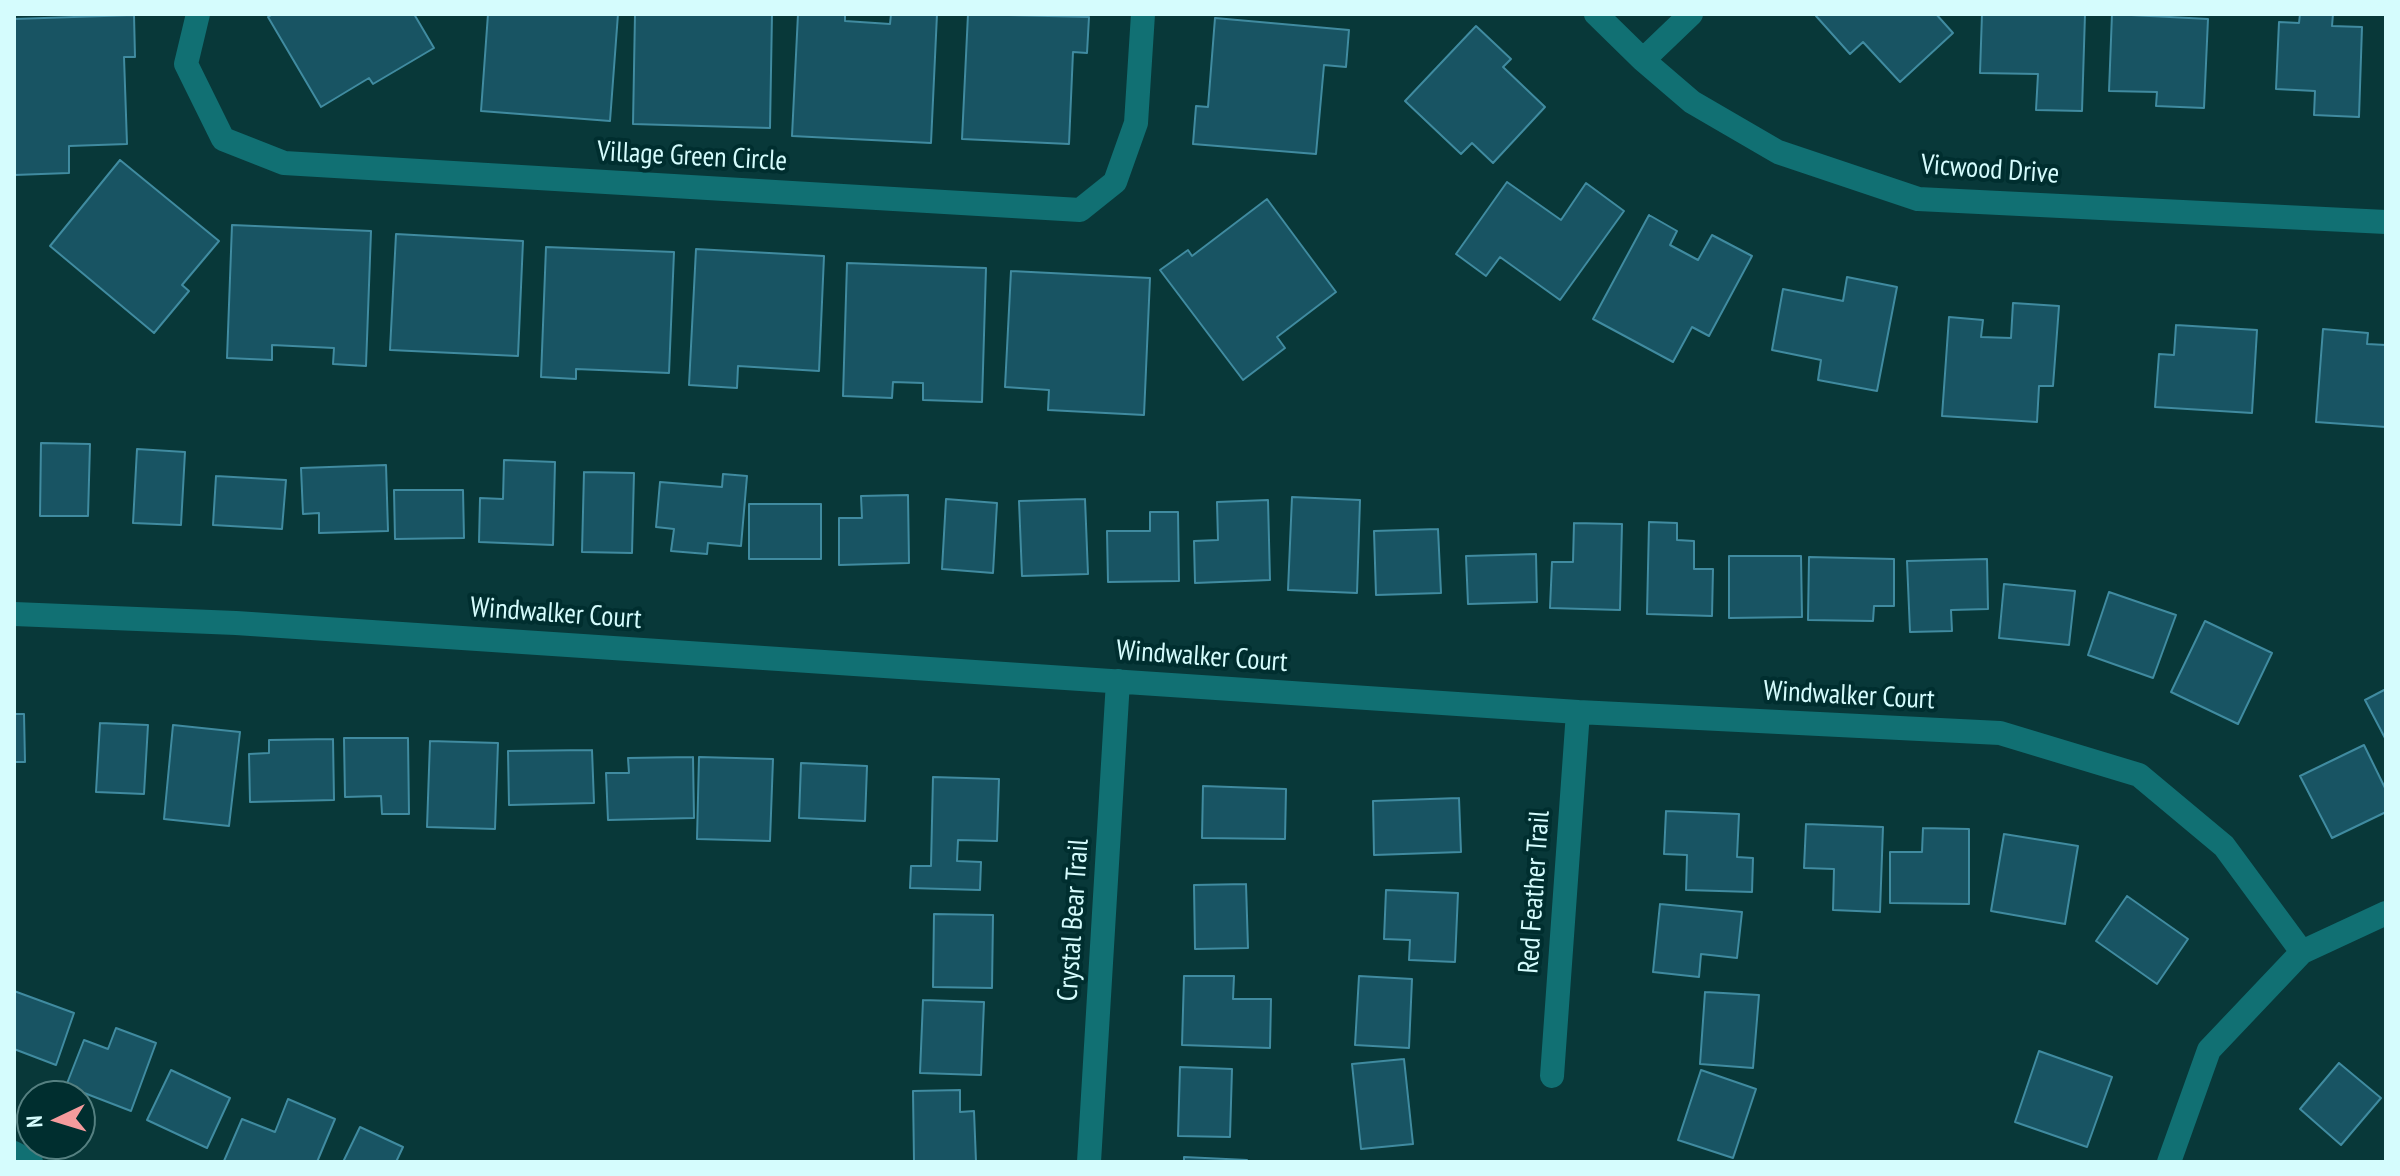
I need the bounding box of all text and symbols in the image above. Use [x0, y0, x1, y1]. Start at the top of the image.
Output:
street label: Village Green Circle [596, 135, 788, 179]
street label: Vicwood Drive [1920, 148, 2060, 192]
street label: Windwalker Court [469, 591, 643, 637]
street label: Windwalker Court [1115, 634, 1289, 680]
street label: Windwalker Court [1762, 675, 1936, 717]
street label: Red Feather Trail [1513, 809, 1557, 975]
street label: Crystal Bear Trail [1052, 838, 1096, 1002]
north arrow [16, 1080, 96, 1160]
text: N [20, 1115, 48, 1128]

